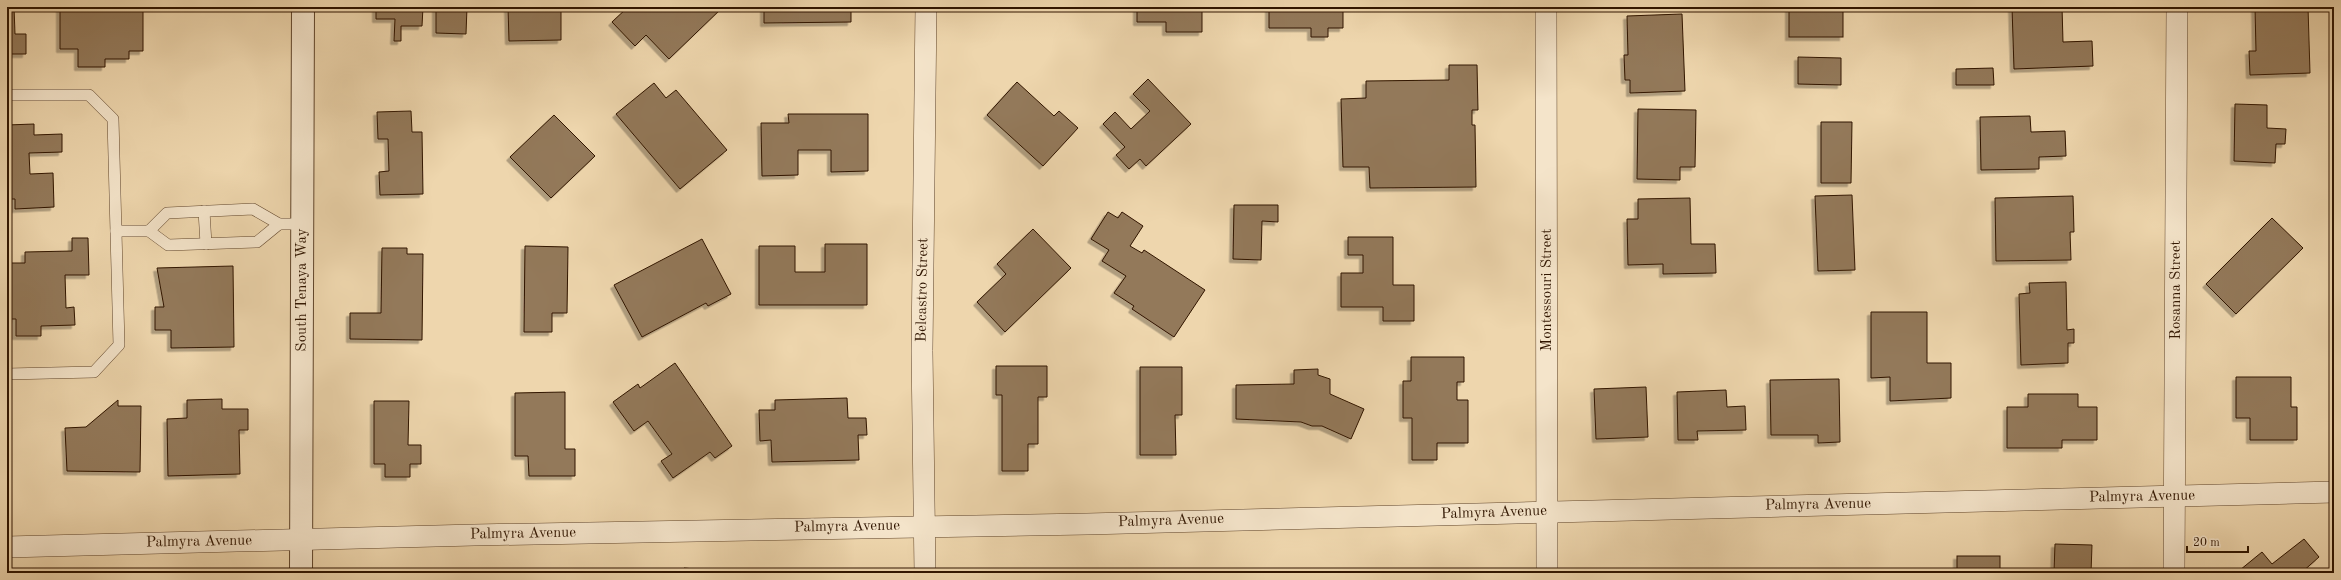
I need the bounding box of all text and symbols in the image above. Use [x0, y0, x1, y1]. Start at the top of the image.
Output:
street label: South Tenaya Way [295, 228, 310, 352]
street label: Montessouri Street [1540, 229, 1555, 351]
street label: Belcastro Street [915, 238, 931, 342]
street label: Rosanna Street [2169, 240, 2184, 340]
street label: Palmyra Avenue [2089, 489, 2195, 505]
street label: Palmyra Avenue [1765, 497, 1871, 513]
street label: Palmyra Avenue [1441, 504, 1547, 522]
street label: Palmyra Avenue [1118, 512, 1224, 530]
street label: Palmyra Avenue [794, 519, 900, 535]
street label: Palmyra Avenue [470, 526, 576, 542]
scale bar [2187, 528, 2248, 554]
street label: Palmyra Avenue [146, 534, 252, 550]
text: 20 m [2193, 537, 2220, 549]

